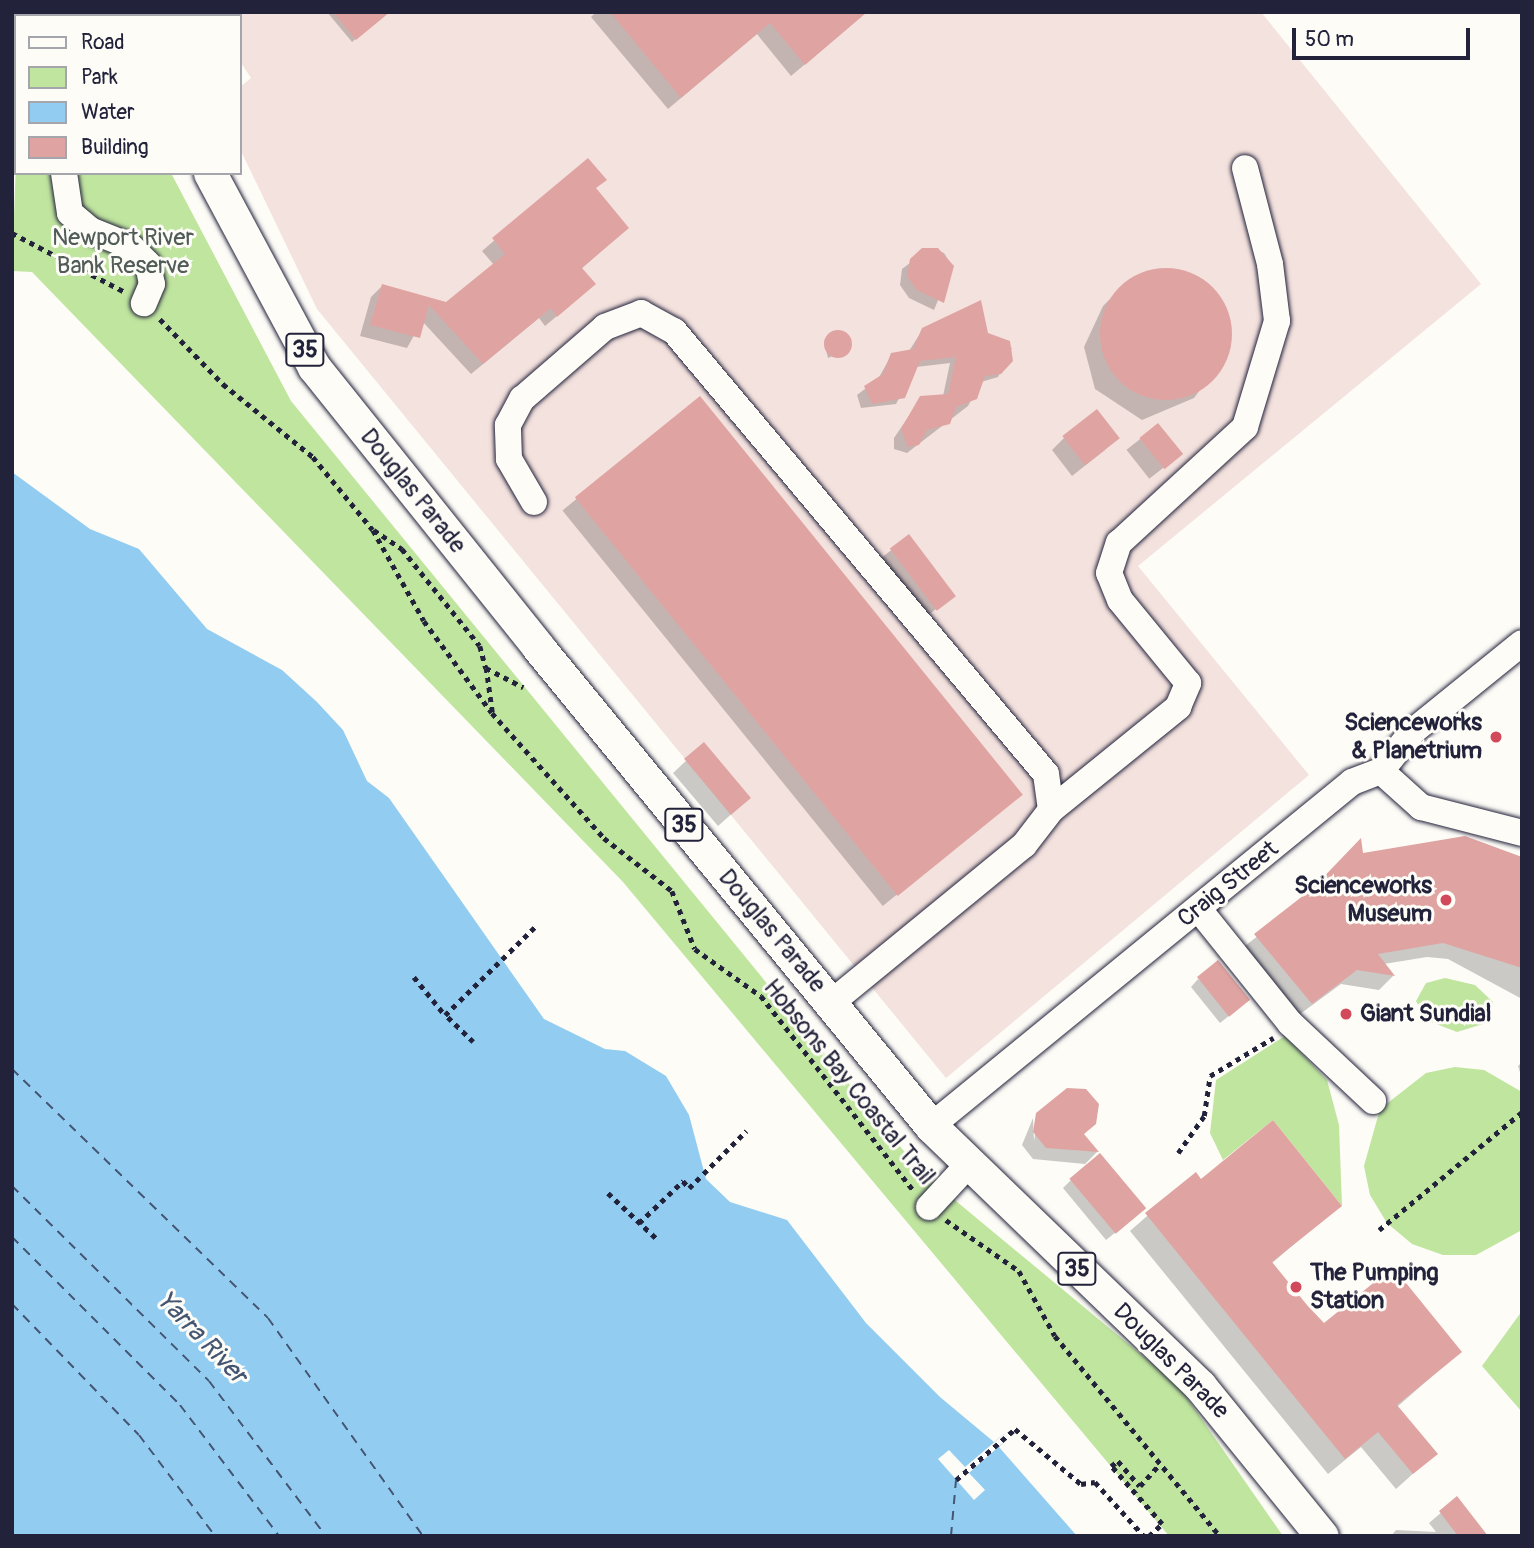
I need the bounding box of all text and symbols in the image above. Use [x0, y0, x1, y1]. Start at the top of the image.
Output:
legend [14, 14, 242, 175]
scale bar [1296, 14, 1474, 58]
text: 50 m [1305, 26, 1354, 53]
text: Road [81, 29, 125, 56]
text: Park [81, 64, 118, 91]
text: Water [81, 99, 134, 126]
text: Building [81, 134, 148, 161]
park label: Newport River Bank Reserve [52, 224, 194, 280]
road number: 35 [284, 330, 326, 370]
street label: Douglas Parade [354, 423, 472, 559]
place label: Scienceworks & Planetrium [1344, 709, 1482, 765]
marker: Scienceworks & Planetrium [1488, 729, 1504, 745]
road number: 35 [663, 806, 705, 845]
street label: Craig Street [1172, 835, 1284, 933]
street label: Douglas Parade [712, 864, 832, 998]
place label: Scienceworks Museum [1294, 872, 1432, 928]
marker: Scienceworks Museum [1438, 892, 1454, 908]
street label: Hobsons Bay Coastal Trail [757, 973, 941, 1191]
place label: Giant Sundial [1360, 1000, 1491, 1028]
marker: Giant Sundial [1338, 1006, 1354, 1022]
road number: 35 [1056, 1250, 1098, 1288]
place label: The Pumping Station [1310, 1259, 1439, 1315]
marker: The Pumping Station [1288, 1279, 1304, 1295]
water label: Yarra River [149, 1285, 253, 1391]
street label: Douglas Parade [1107, 1297, 1235, 1425]

